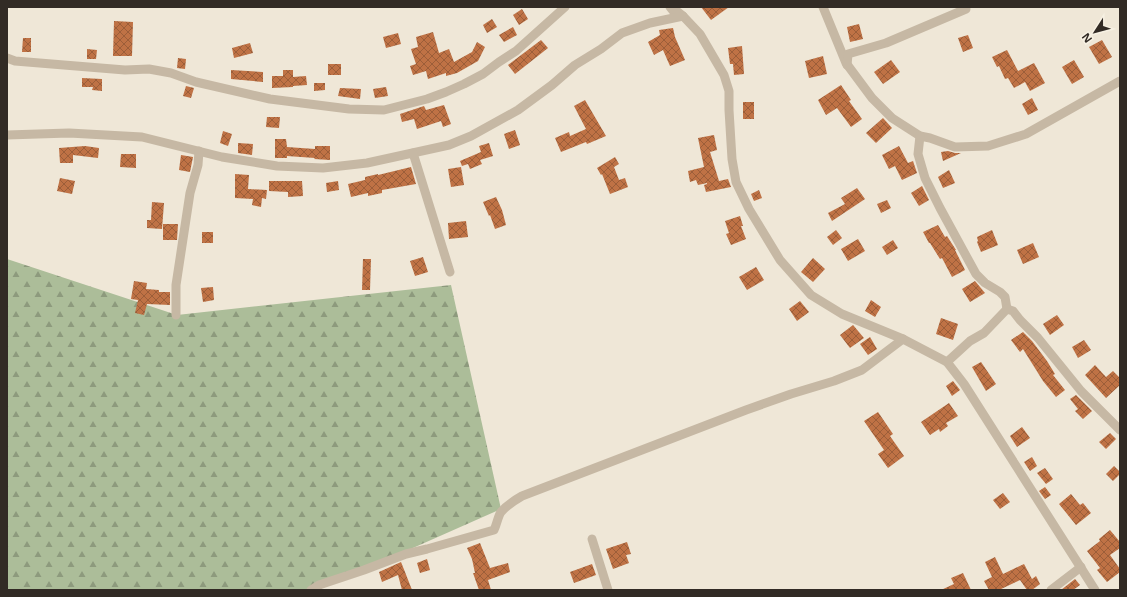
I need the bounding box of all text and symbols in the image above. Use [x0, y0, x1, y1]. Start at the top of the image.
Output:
north arrow [1075, 12, 1115, 52]
text: N [1078, 30, 1095, 46]

